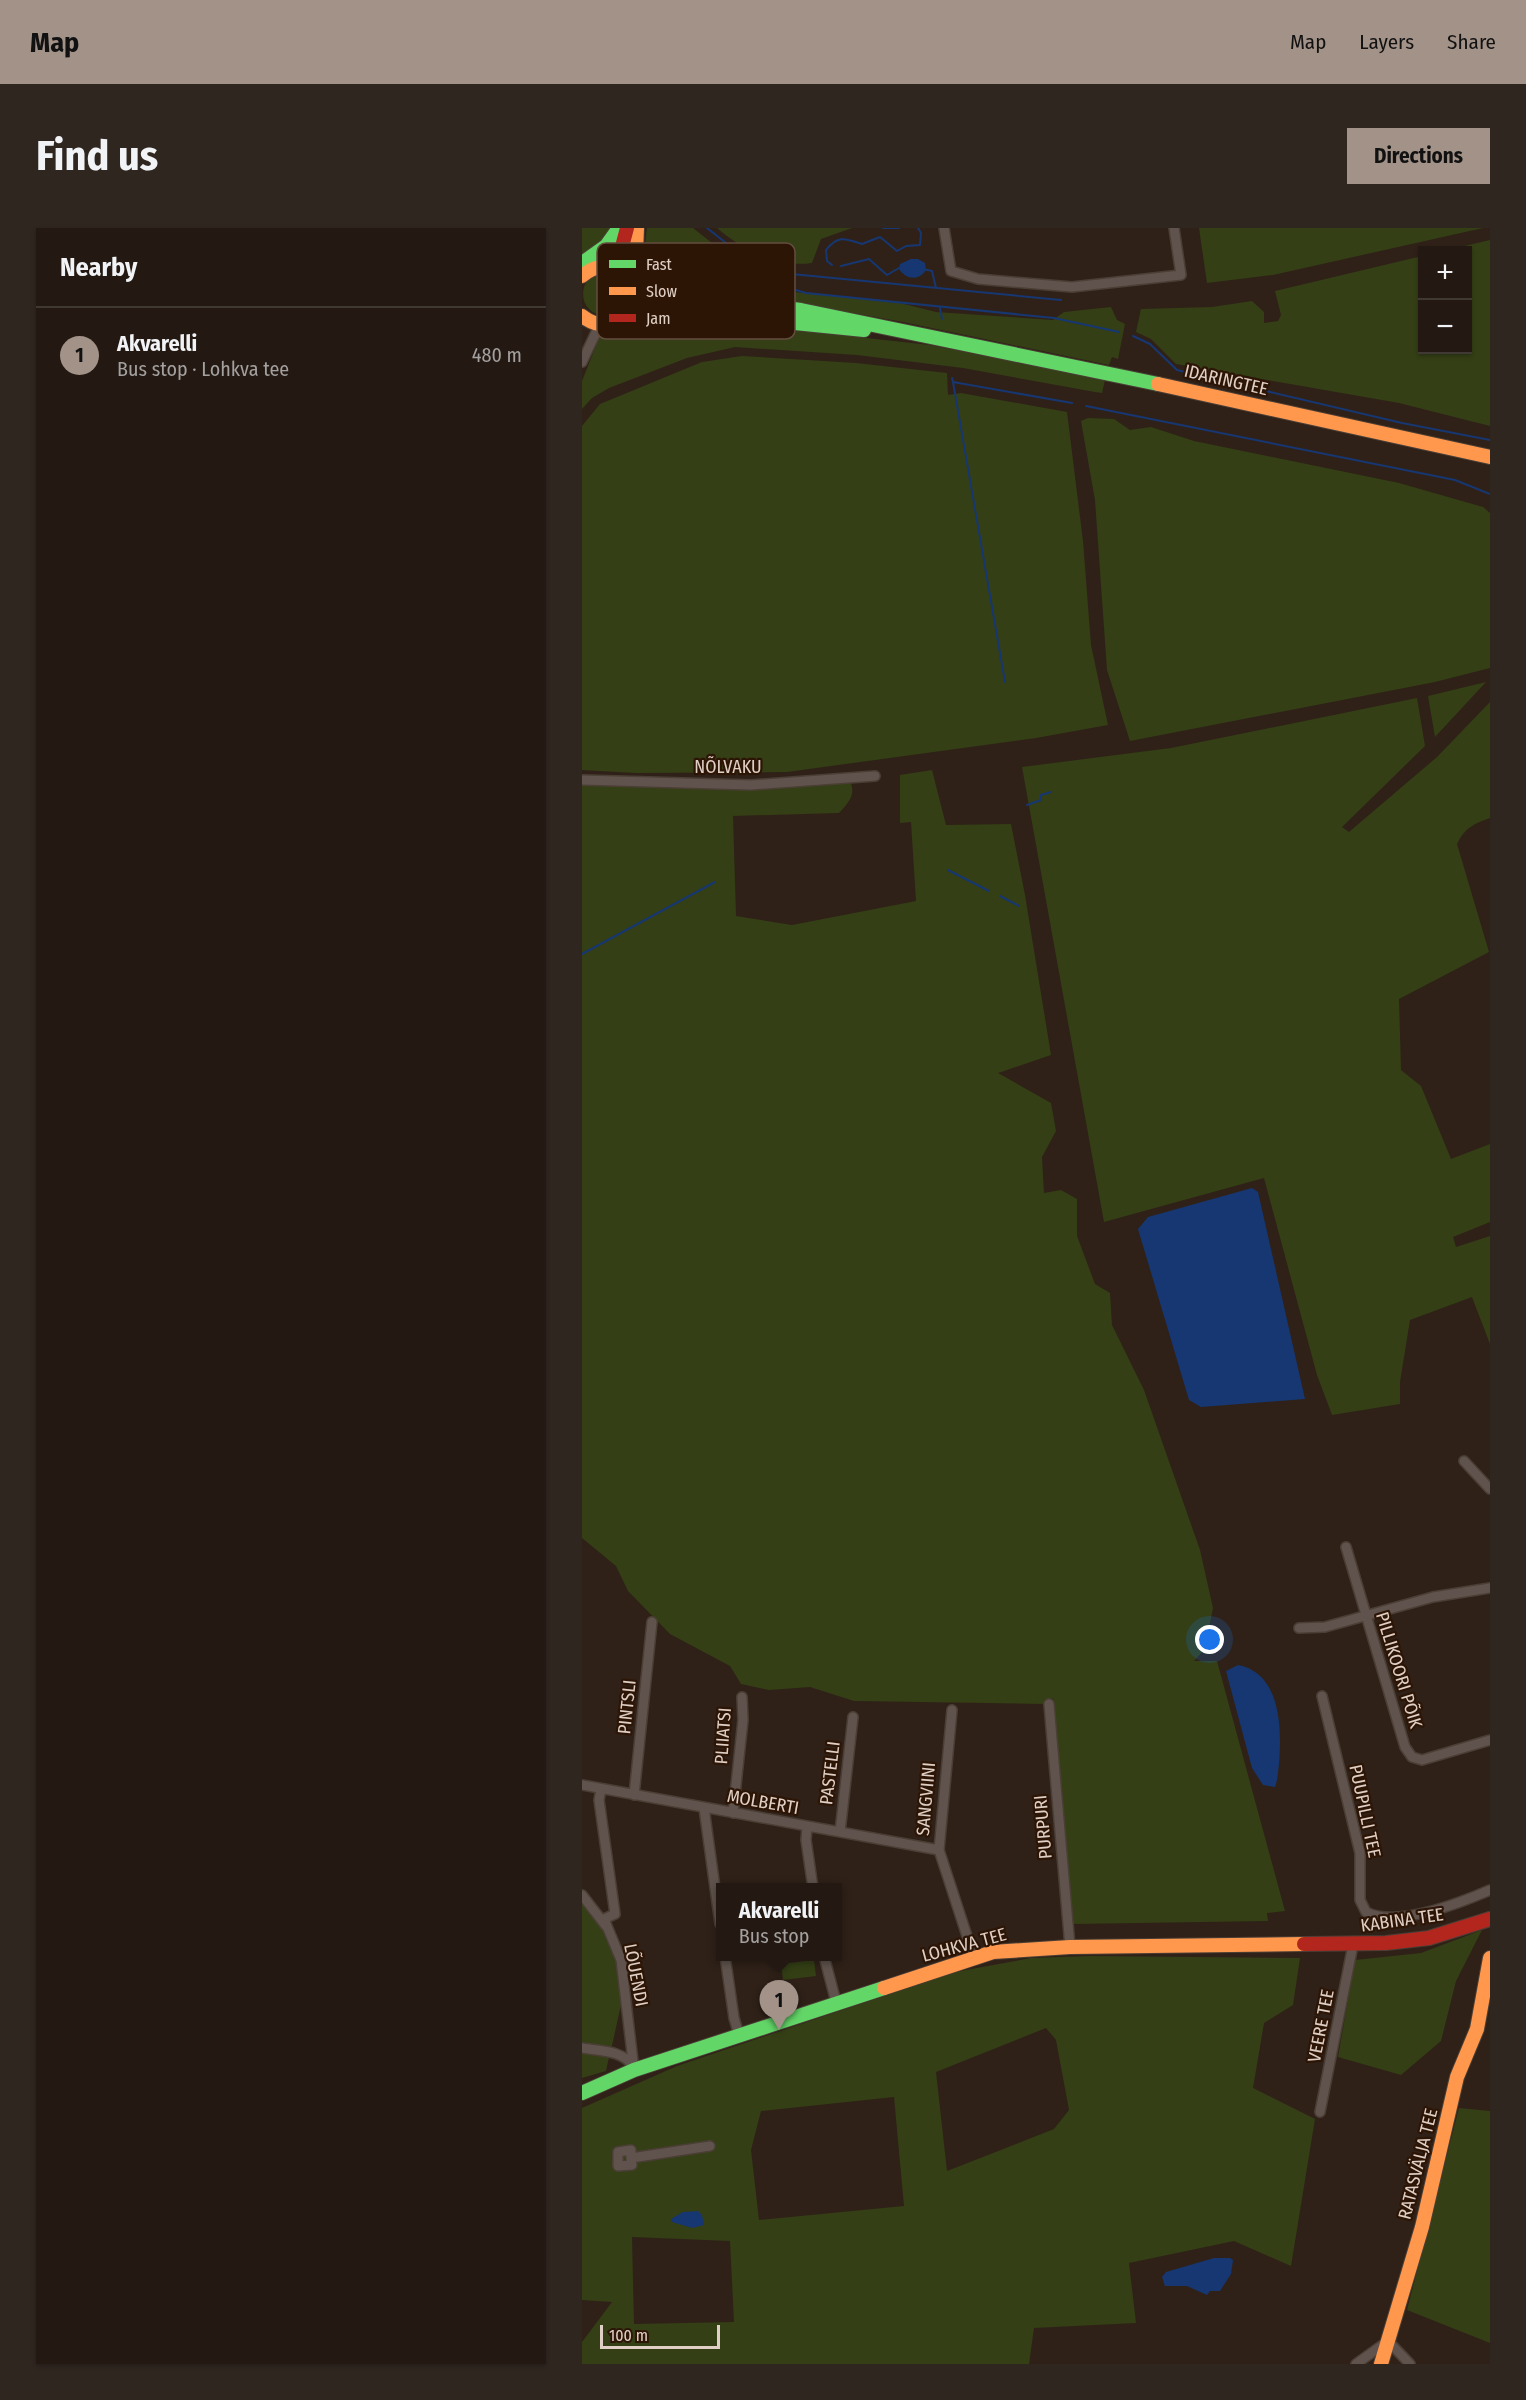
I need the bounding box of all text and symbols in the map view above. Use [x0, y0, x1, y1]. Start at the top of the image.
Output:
text: Map [30, 26, 79, 59]
text: Map [1290, 29, 1326, 55]
text: Layers [1359, 29, 1414, 55]
text: Share [1447, 29, 1496, 55]
button: Directions [1347, 128, 1490, 184]
text: Find us [36, 131, 158, 181]
legend [597, 243, 795, 339]
map controls [1418, 246, 1472, 354]
button: + [1418, 246, 1472, 300]
text: Nearby [60, 252, 137, 283]
text: Fast [646, 255, 673, 274]
text: Slow [646, 282, 677, 301]
button: − [1418, 300, 1472, 354]
text: Jam [646, 309, 671, 328]
text: Akvarelli [117, 330, 197, 357]
text: 1 [75, 343, 84, 367]
text: 480 m [472, 343, 522, 367]
text: Bus stop · Lohkva tee [117, 357, 289, 381]
street label: IDARINGTEE [1182, 360, 1270, 400]
street label: NÕLVAKU [694, 756, 762, 778]
street label: PILLIKOORI PÕIK [1371, 1609, 1427, 1731]
your location [1195, 1625, 1224, 1654]
street label: PINTSLI [613, 1679, 641, 1735]
street label: PLIIATSI [710, 1707, 736, 1765]
street label: PASTELLI [815, 1740, 845, 1806]
street label: SANGVIINI [912, 1761, 940, 1837]
street label: PUUPILLI TEE [1344, 1762, 1386, 1860]
street label: MOLBERTI [725, 1785, 801, 1819]
street label: PURPURI [1029, 1794, 1057, 1860]
popup [716, 1883, 842, 1961]
text: Akvarelli [739, 1897, 819, 1924]
street label: KABINA TEE [1359, 1903, 1445, 1937]
street label: LOHKVA TEE [919, 1923, 1009, 1967]
text: Bus stop [739, 1924, 809, 1948]
street label: LÕUENDI [619, 1942, 653, 2008]
pin: 1 [760, 1980, 798, 2030]
street label: VEERE TEE [1303, 1988, 1339, 2064]
street label: RATASVÄLJA TEE [1394, 2106, 1442, 2222]
scale bar [600, 2322, 720, 2350]
text: 100 m [609, 2326, 648, 2345]

